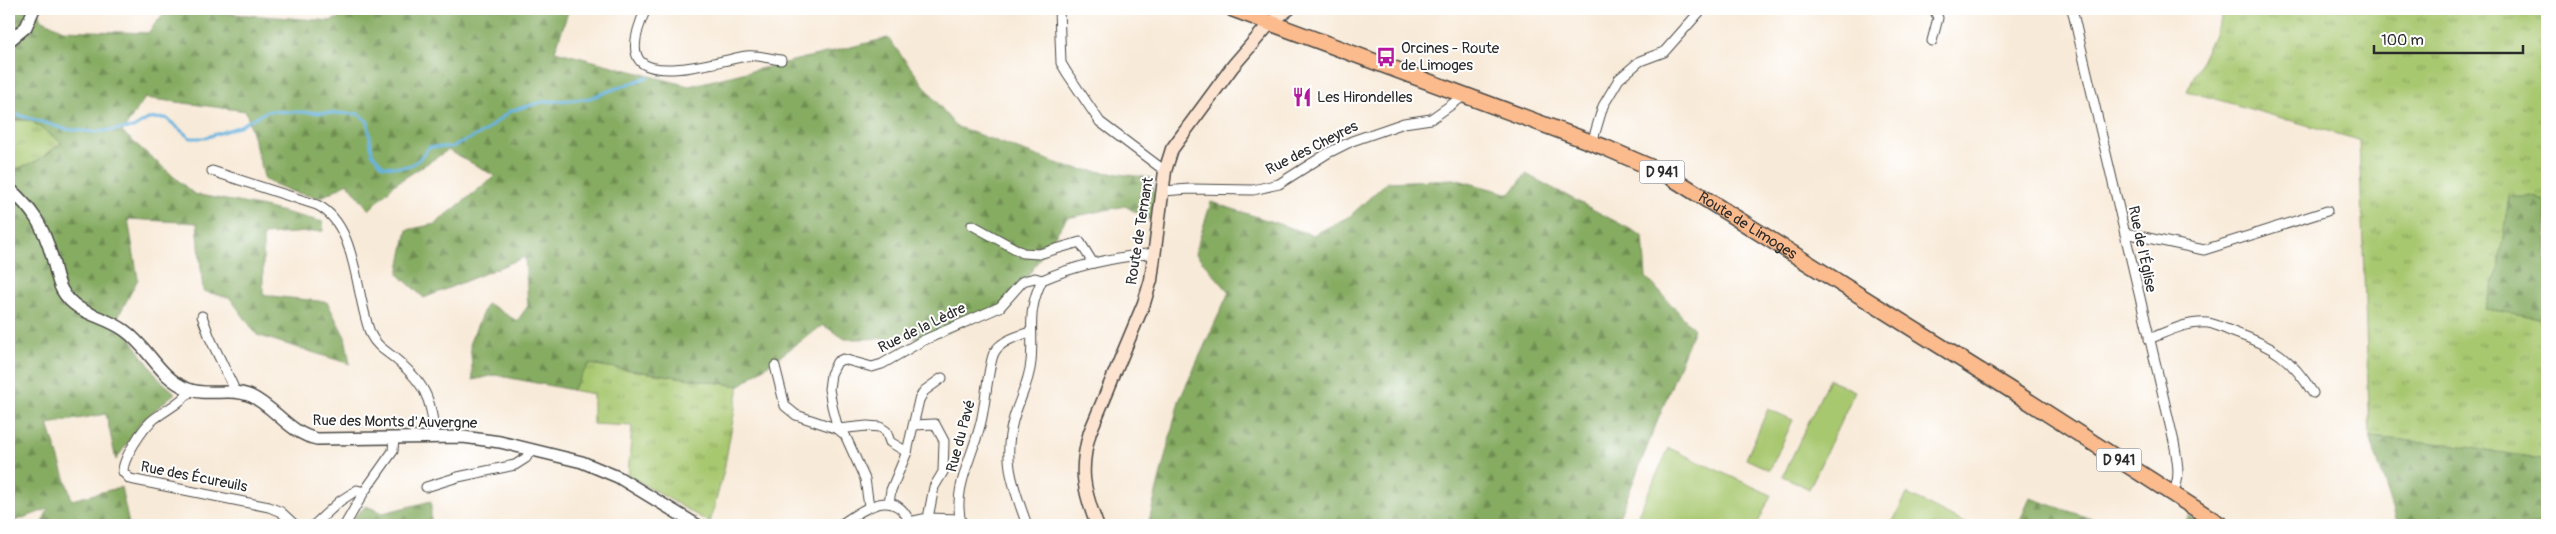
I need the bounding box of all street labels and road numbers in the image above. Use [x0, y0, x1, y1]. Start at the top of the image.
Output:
street label: Rue des Cheyres [1263, 116, 1362, 179]
road number: D 941 [1640, 160, 1684, 183]
street label: Route de Ternant [1122, 175, 1158, 286]
street label: Route de Limoges [1695, 187, 1801, 264]
street label: Rue de l'Église [2124, 204, 2161, 295]
street label: Rue de la Lèdre [875, 298, 969, 357]
street label: Rue du Pavé [942, 398, 980, 474]
street label: Rue des Monts d'Auvergne [312, 411, 478, 433]
road number: D 941 [2096, 448, 2142, 472]
street label: Rue des Écureuils [139, 457, 249, 497]

